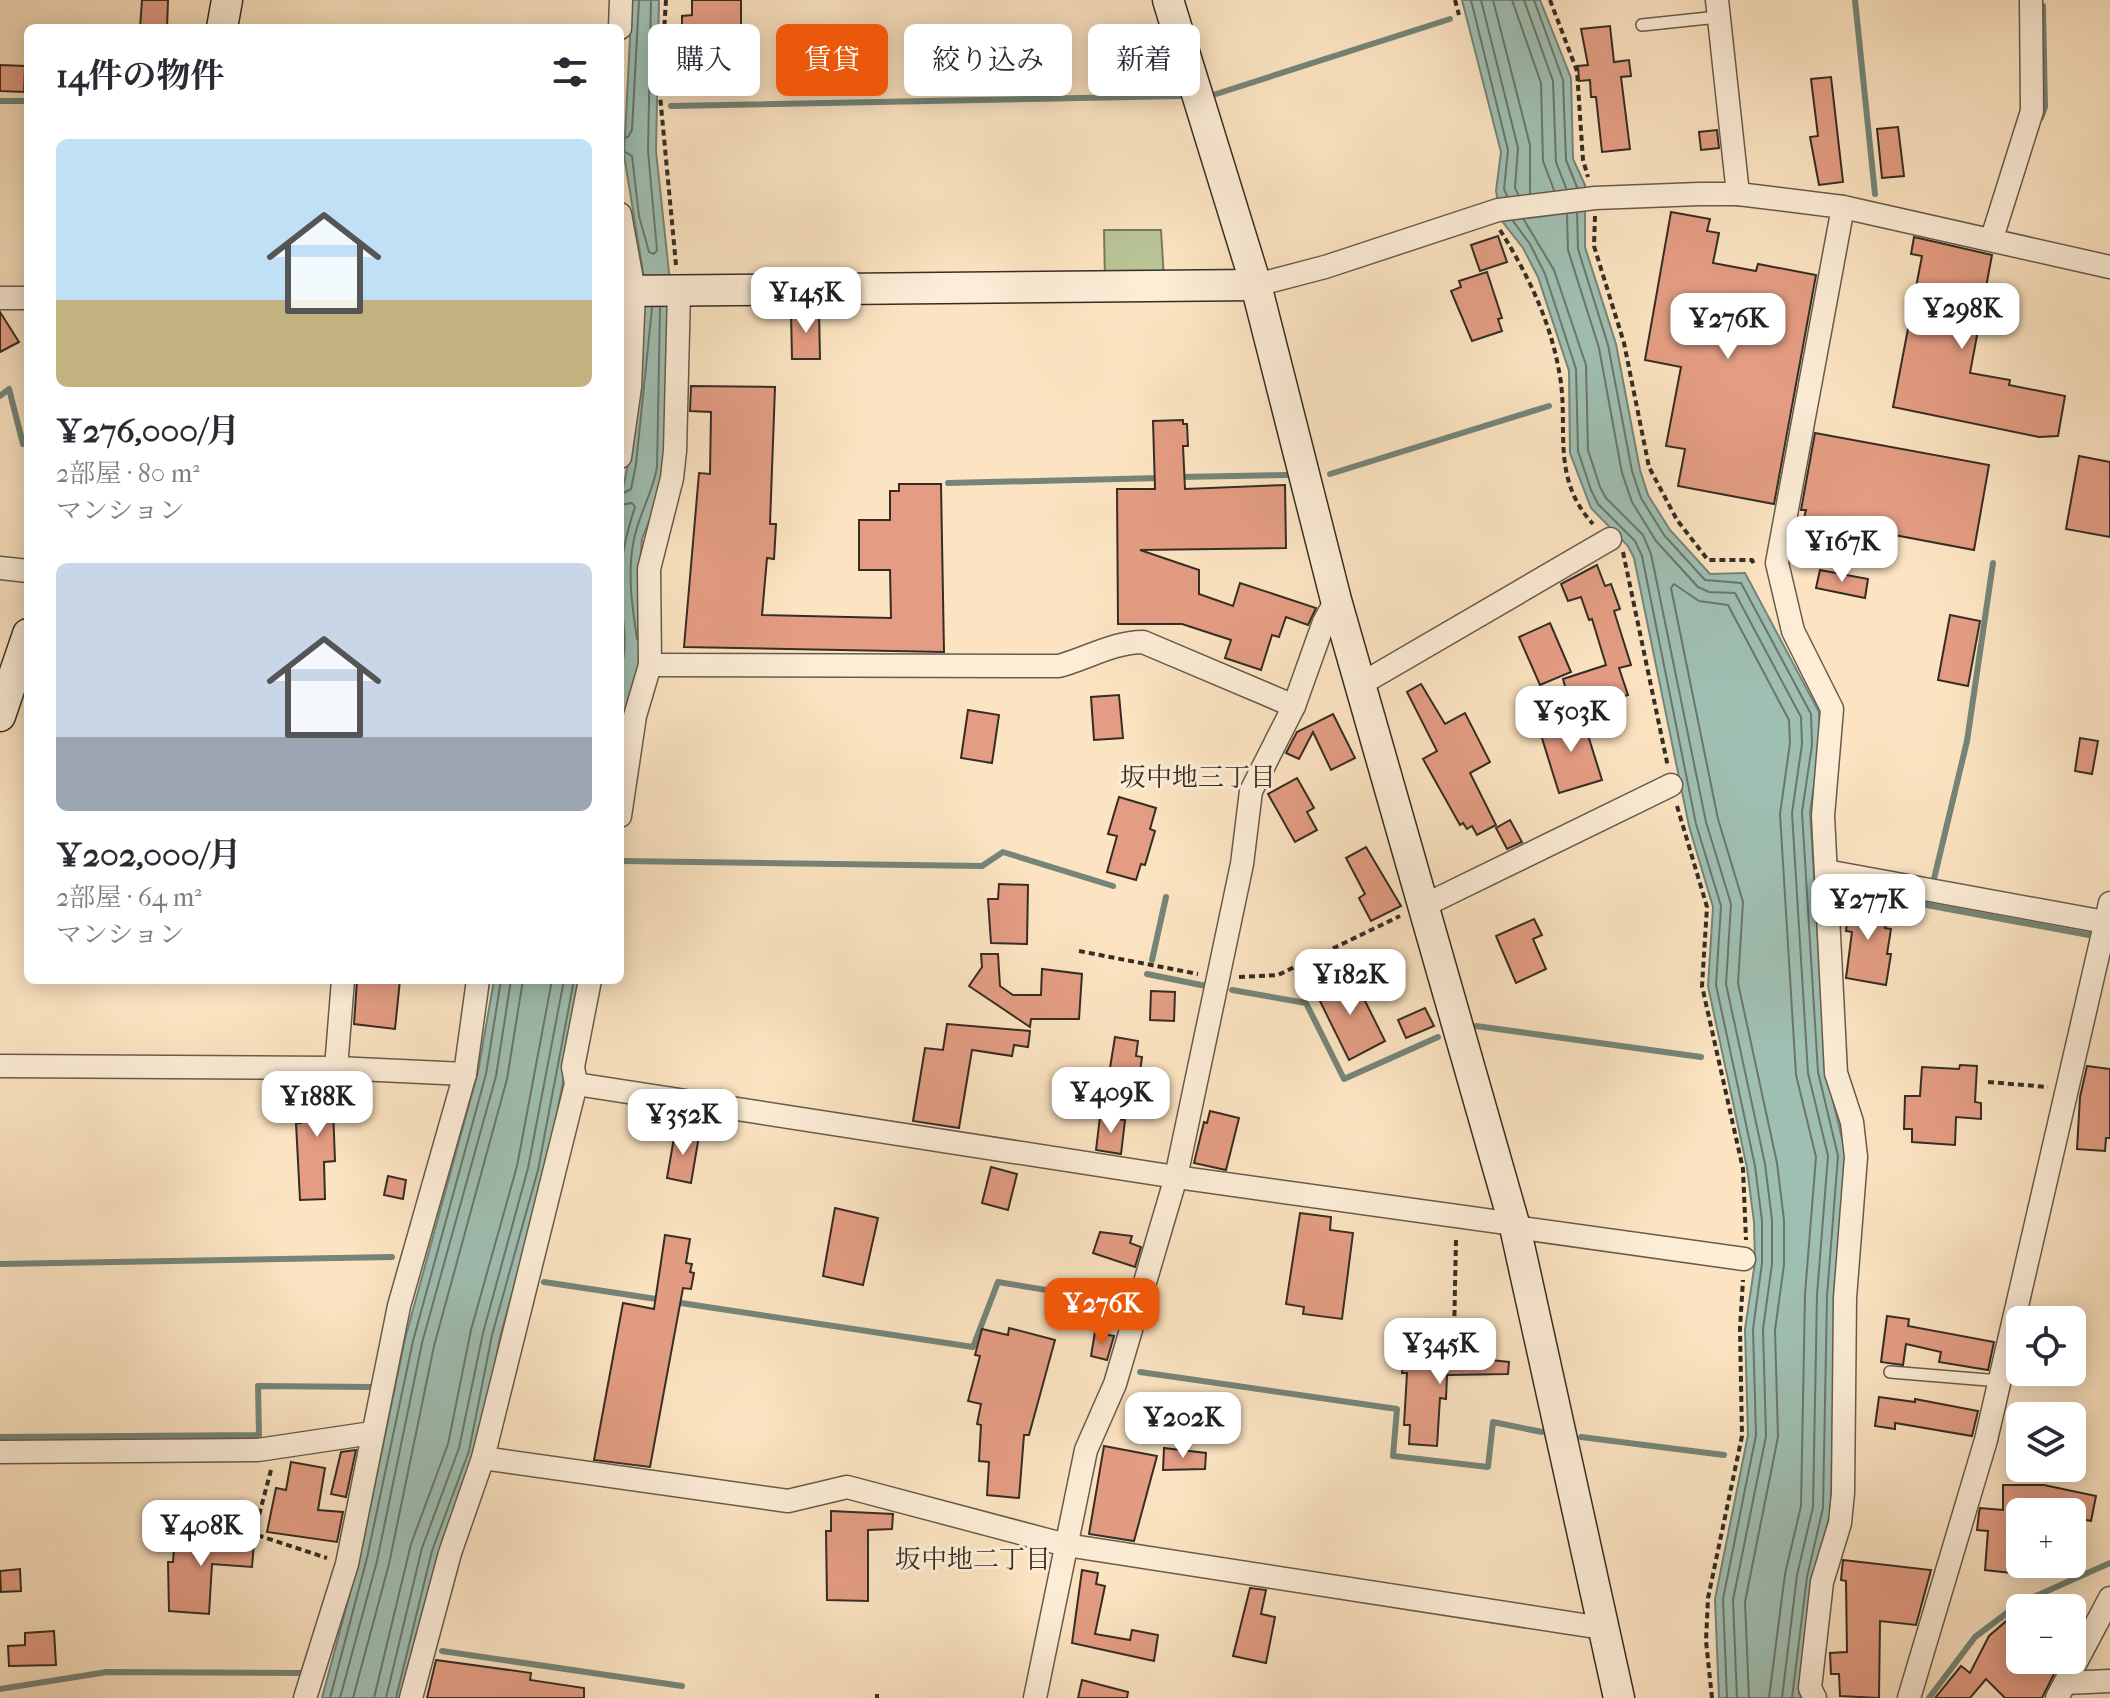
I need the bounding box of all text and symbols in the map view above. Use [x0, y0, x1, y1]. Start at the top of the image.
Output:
chip: 購入 [648, 24, 760, 96]
chip: 賃貸 [776, 24, 888, 96]
chip: 絞り込み [904, 24, 1072, 96]
chip: 新着 [1088, 24, 1200, 96]
icon: filters [548, 50, 592, 94]
text: 14件の物件 [56, 56, 224, 96]
icon: home [252, 191, 396, 335]
pin: ¥145K [750, 267, 862, 335]
text: ¥145K [769, 277, 843, 308]
pin: ¥298K [1906, 283, 2018, 351]
pin: ¥276K [1672, 293, 1784, 361]
text: ¥298K [1922, 293, 2002, 324]
text: ¥276K [1688, 303, 1768, 334]
text: ¥276,000/月 [56, 411, 240, 451]
text: 2部屋 · 80 m² [56, 458, 200, 489]
text: マンション [56, 495, 185, 526]
pin: ¥167K [1786, 516, 1898, 584]
text: ¥167K [1805, 526, 1879, 557]
icon: home [252, 615, 396, 759]
pin: ¥503K [1515, 686, 1627, 754]
text: ¥503K [1533, 696, 1609, 727]
district label: 坂中地三丁目 [1120, 762, 1276, 793]
text: ¥202,000/月 [56, 835, 242, 875]
pin: ¥277K [1812, 874, 1924, 942]
text: 2部屋 · 64 m² [56, 882, 202, 913]
text: ¥277K [1829, 884, 1907, 915]
text: マンション [56, 919, 185, 950]
pin: ¥182K [1294, 949, 1406, 1017]
text: ¥182K [1313, 959, 1387, 990]
pin: ¥409K [1055, 1067, 1167, 1135]
pin: ¥188K [261, 1071, 373, 1139]
text: ¥409K [1070, 1077, 1152, 1108]
text: ¥188K [280, 1081, 354, 1112]
pin: ¥352K [627, 1089, 739, 1157]
text: ¥352K [646, 1099, 720, 1130]
pin: ¥276K [1046, 1278, 1158, 1346]
text: ¥276K [1062, 1288, 1142, 1319]
map controls [2006, 1306, 2086, 1674]
button: locate [2006, 1306, 2086, 1386]
pin: ¥345K [1384, 1318, 1496, 1386]
text: ¥345K [1402, 1328, 1478, 1359]
pin: ¥202K [1127, 1392, 1239, 1460]
text: ¥202K [1143, 1402, 1223, 1433]
button: layers [2006, 1402, 2086, 1482]
button: + [2006, 1498, 2086, 1578]
pin: ¥408K [145, 1500, 257, 1568]
text: ¥408K [160, 1510, 242, 1541]
district label: 坂中地二丁目 [895, 1544, 1051, 1575]
button: − [2006, 1594, 2086, 1674]

